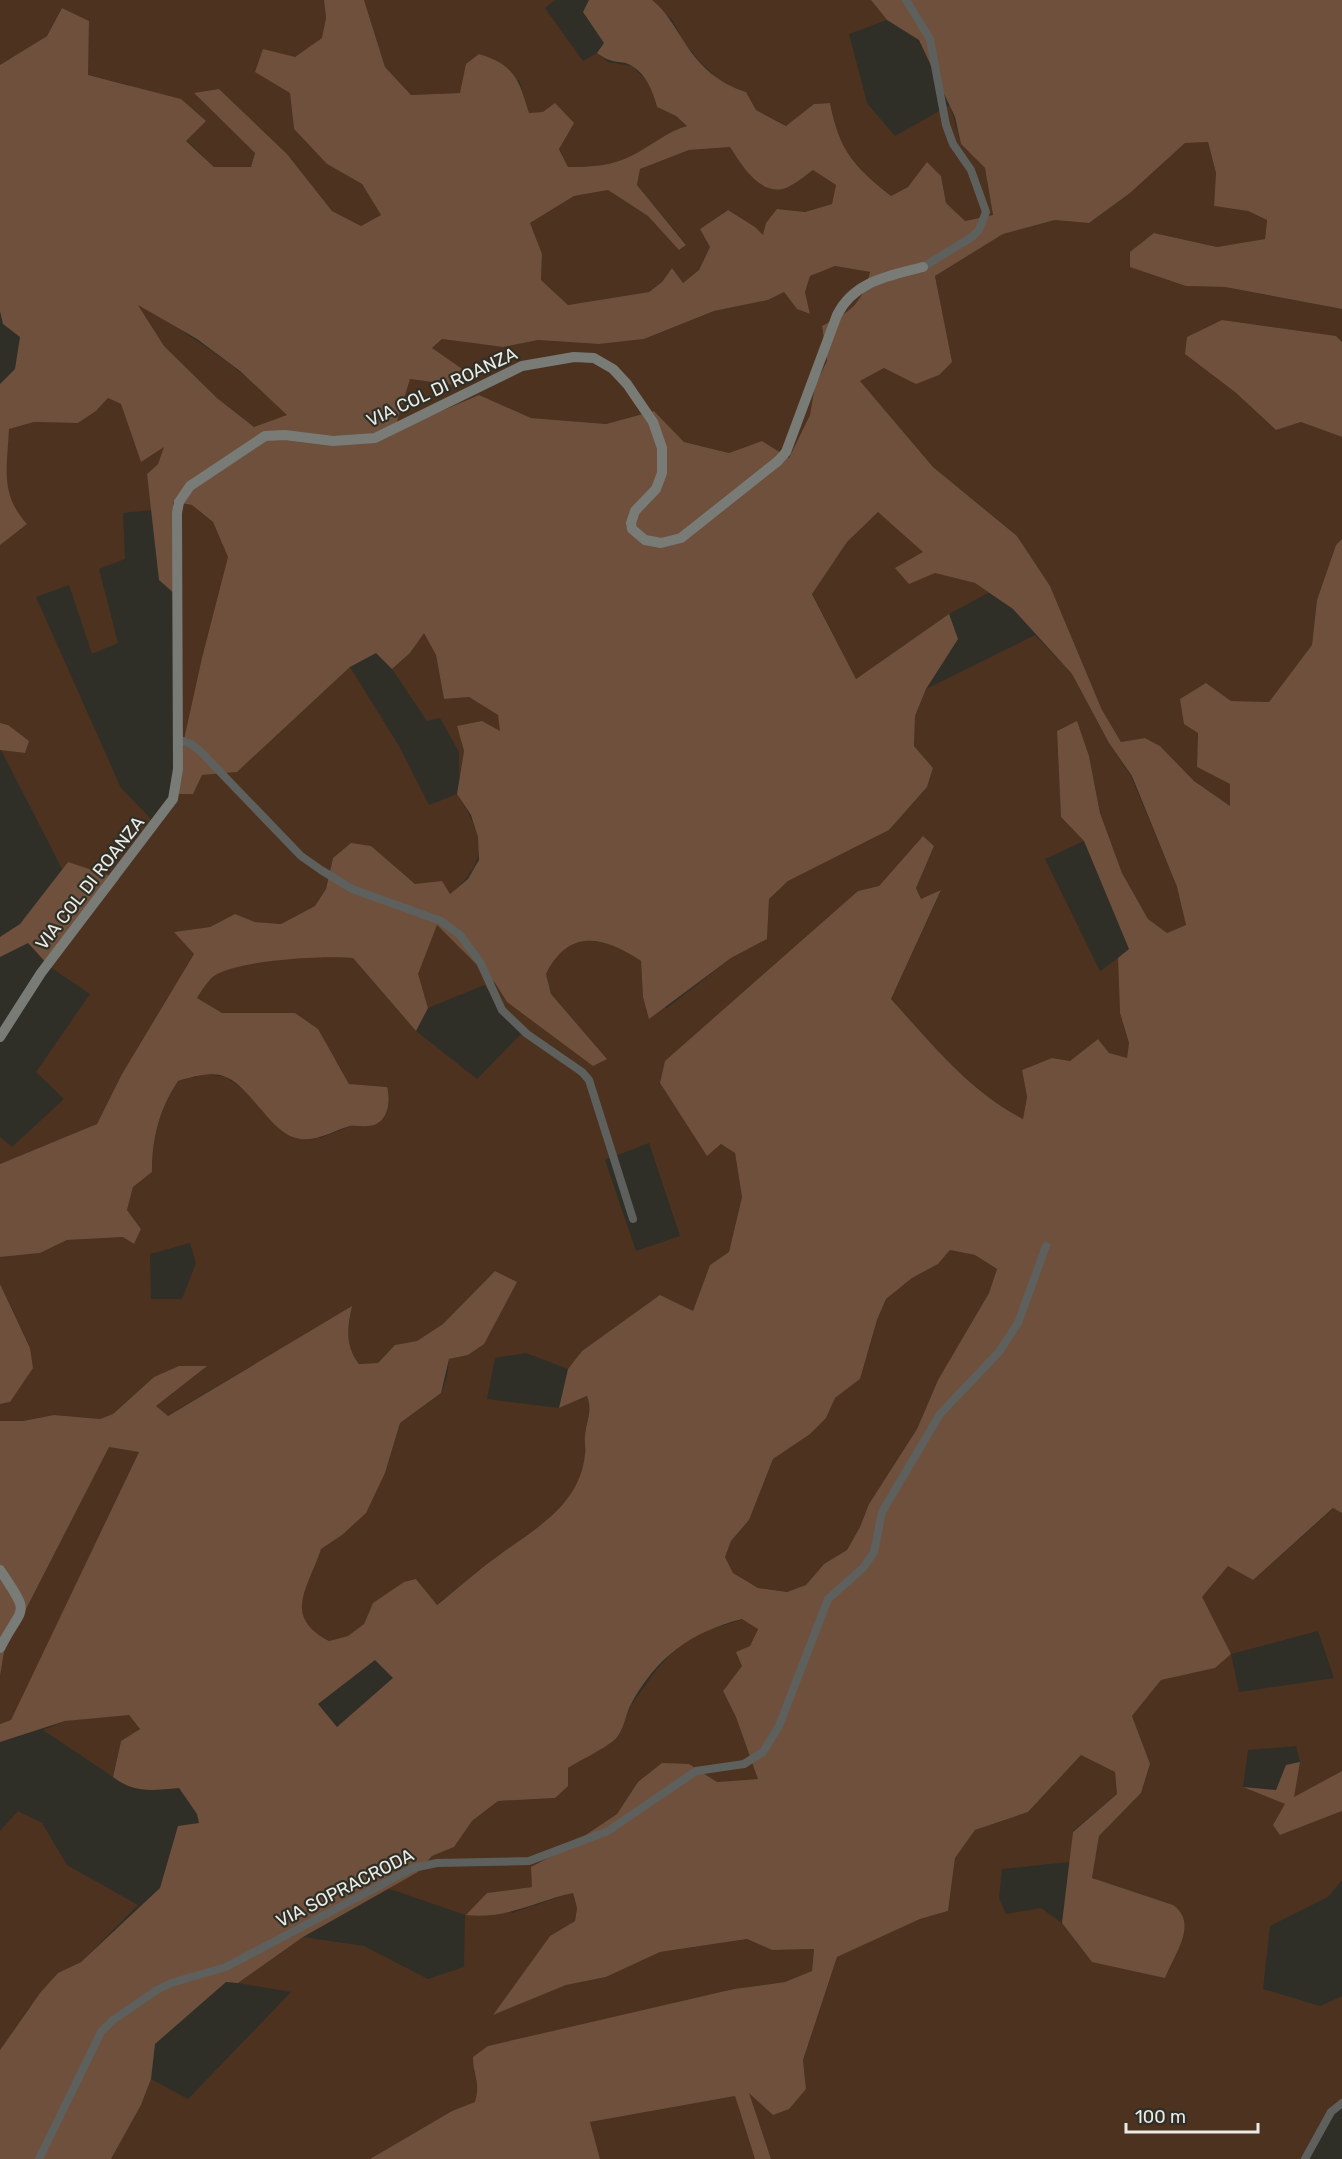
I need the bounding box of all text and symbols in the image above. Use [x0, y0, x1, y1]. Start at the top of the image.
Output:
street label: VIA COL DI ROANZA [363, 342, 521, 432]
street label: VIA COL DI ROANZA [31, 812, 149, 954]
street label: VIA SOPRACRODA [273, 1844, 417, 1932]
scale bar [1126, 2096, 1258, 2134]
text: 100 m [1135, 2106, 1186, 2128]

